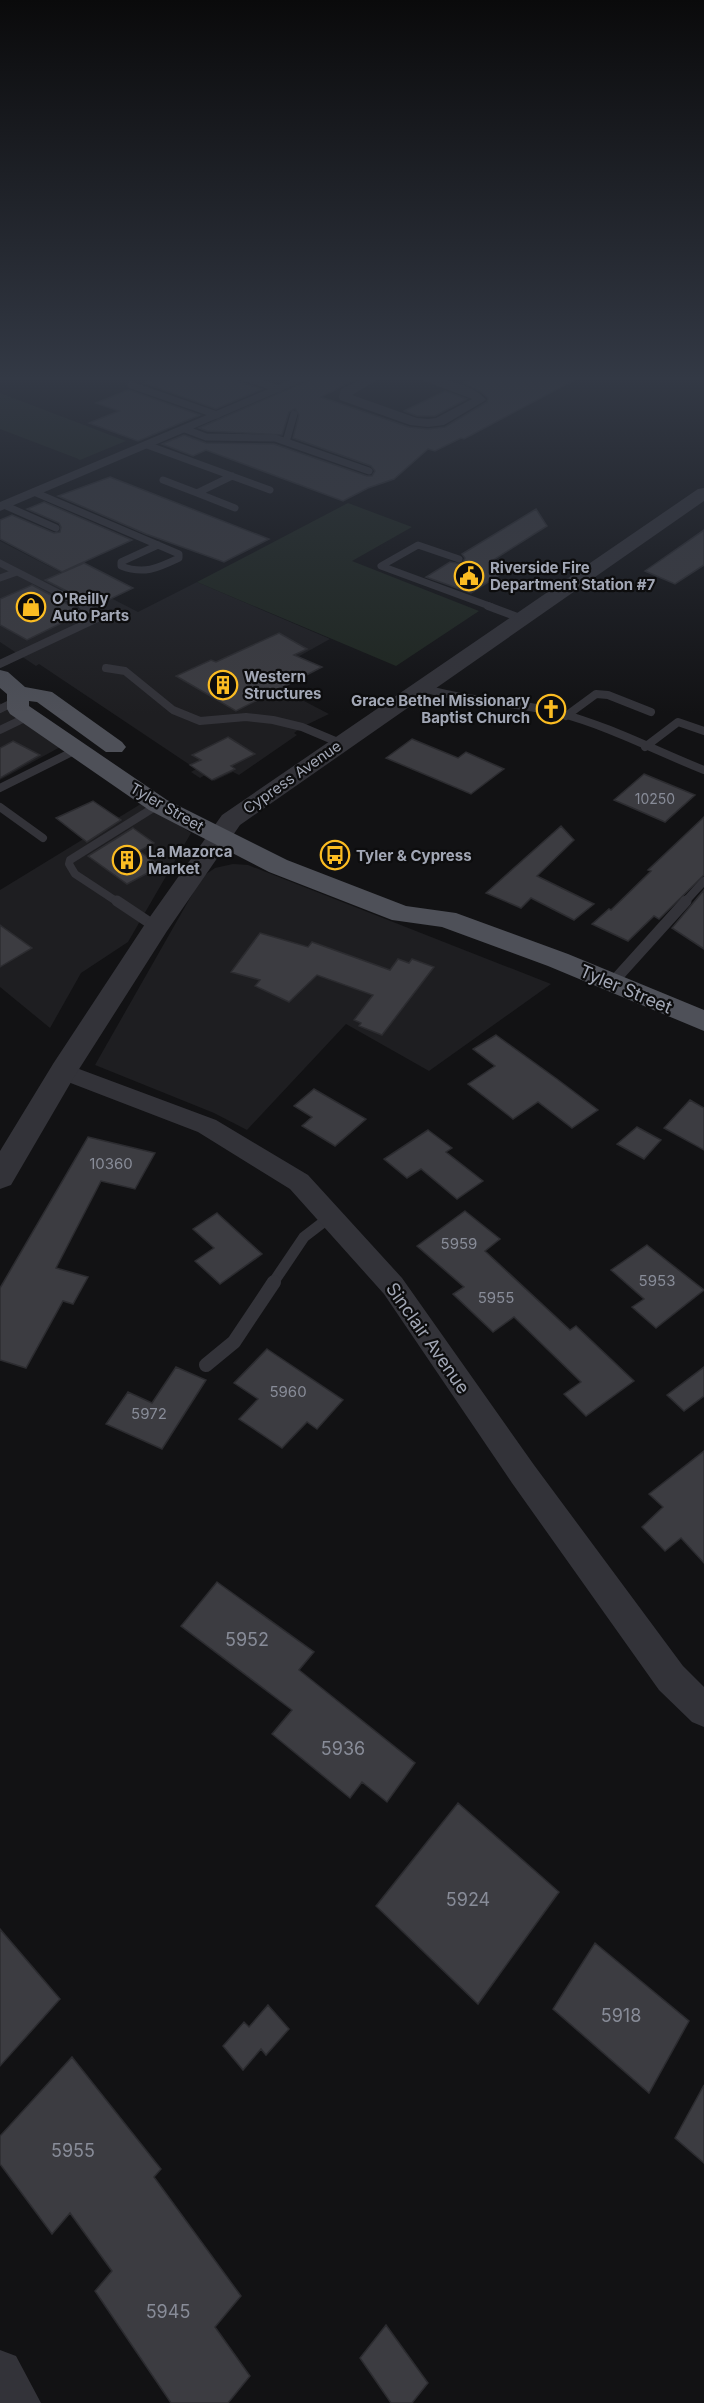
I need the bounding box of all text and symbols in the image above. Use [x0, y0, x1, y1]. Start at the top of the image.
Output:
place label: Riverside Fire Department Station #7 [490, 558, 655, 594]
public building icon: Riverside Fire Department Station #7 [453, 560, 485, 592]
place label: O'Reilly Auto Parts [52, 589, 129, 625]
shop icon: O'Reilly Auto Parts [15, 591, 47, 623]
place label: Western Structures [244, 667, 322, 703]
building icon: Western Structures [207, 669, 239, 701]
place label: Grace Bethel Missionary Baptist Church [351, 691, 530, 727]
church icon: Grace Bethel Missionary Baptist Church [535, 693, 567, 725]
street label: Cypress Avenue [239, 736, 345, 818]
street label: Tyler Street [127, 778, 207, 836]
house number: 10250 [635, 790, 675, 807]
bus stop icon: Tyler & Cypress [319, 839, 351, 871]
place label: La Mazorca Market [148, 842, 232, 878]
building icon: La Mazorca Market [111, 844, 143, 876]
place label: Tyler & Cypress [356, 846, 472, 865]
street label: Tyler Street [577, 960, 675, 1018]
house number: 10360 [89, 1154, 133, 1173]
house number: 5959 [441, 1234, 477, 1253]
house number: 5953 [639, 1271, 675, 1290]
street label: Sinclair Avenue [382, 1278, 474, 1398]
house number: 5955 [478, 1288, 514, 1307]
house number: 5960 [269, 1382, 307, 1401]
house number: 5972 [131, 1404, 167, 1423]
house number: 5952 [225, 1629, 269, 1650]
house number: 5936 [321, 1738, 365, 1759]
house number: 5924 [446, 1889, 490, 1910]
house number: 5918 [601, 2005, 641, 2026]
house number: 5955 [51, 2140, 95, 2161]
house number: 5945 [146, 2301, 190, 2322]

